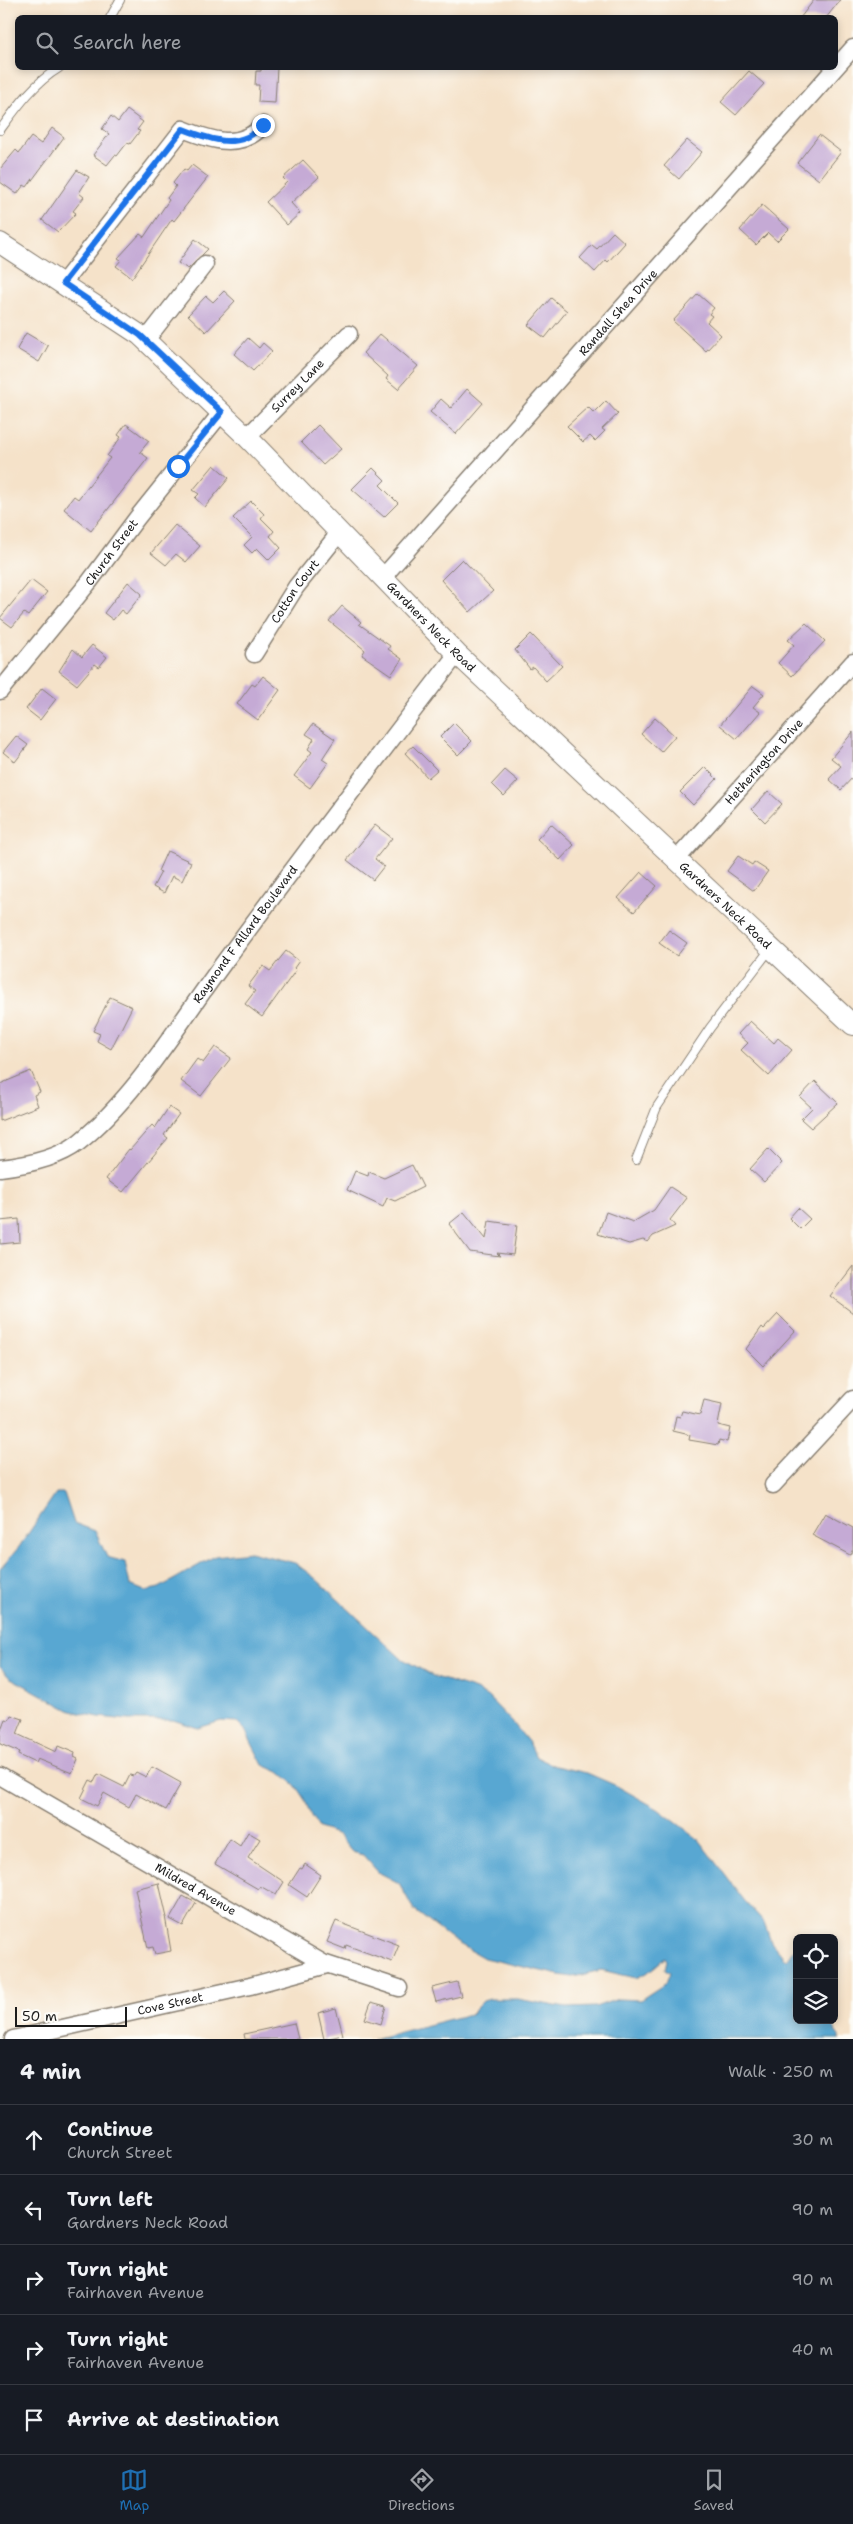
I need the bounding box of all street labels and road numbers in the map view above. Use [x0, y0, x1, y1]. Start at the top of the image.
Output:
street label: Randall Shea Drive [575, 265, 661, 359]
street label: Surrey Lane [268, 355, 328, 416]
street label: Church Street [81, 516, 142, 589]
street label: Cotton Court [267, 556, 323, 626]
street label: Gardners Neck Road [383, 578, 480, 676]
street label: Hetherington Drive [721, 715, 807, 808]
street label: Gardners Neck Road [676, 858, 775, 953]
street label: Raymond F Allard Boulevard [189, 862, 302, 1006]
street label: Mildred Avenue [152, 1859, 239, 1919]
street label: Cove Street [136, 1989, 204, 2019]

